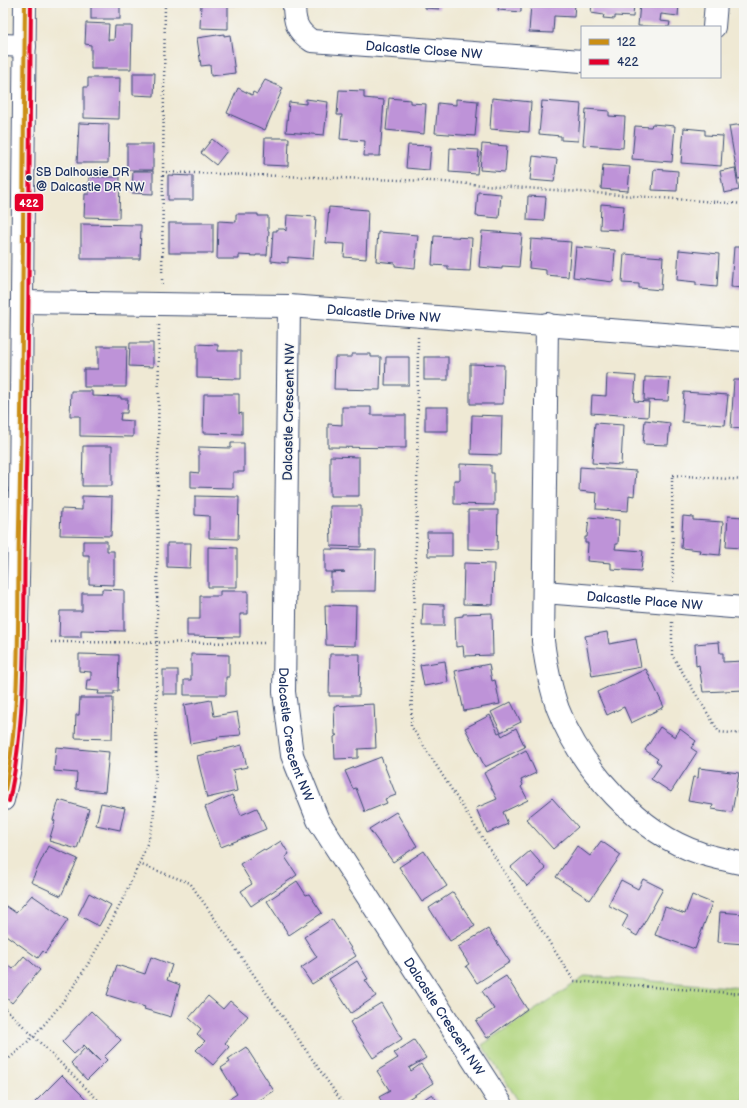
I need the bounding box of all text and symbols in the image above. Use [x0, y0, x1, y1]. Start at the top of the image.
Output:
legend [581, 26, 721, 78]
text: 122 [617, 35, 636, 50]
street label: Dalcastle Close NW [365, 38, 483, 63]
text: 422 [617, 55, 638, 70]
place label: SB Dalhousie DR @ Dalcastle DR NW [36, 165, 145, 195]
marker: SB Dalhousie DR @ Dalcastle DR NW [24, 173, 34, 183]
line badge: 422 [14, 193, 44, 212]
text: 422 [19, 197, 39, 210]
street label: Dalcastle Drive NW [326, 302, 441, 326]
street label: Dalcastle Crescent NW [280, 343, 298, 481]
street label: Dalcastle Place NW [586, 588, 703, 614]
street label: Dalcastle Crescent NW [275, 667, 317, 804]
street label: Dalcastle Crescent NW [400, 955, 488, 1079]

